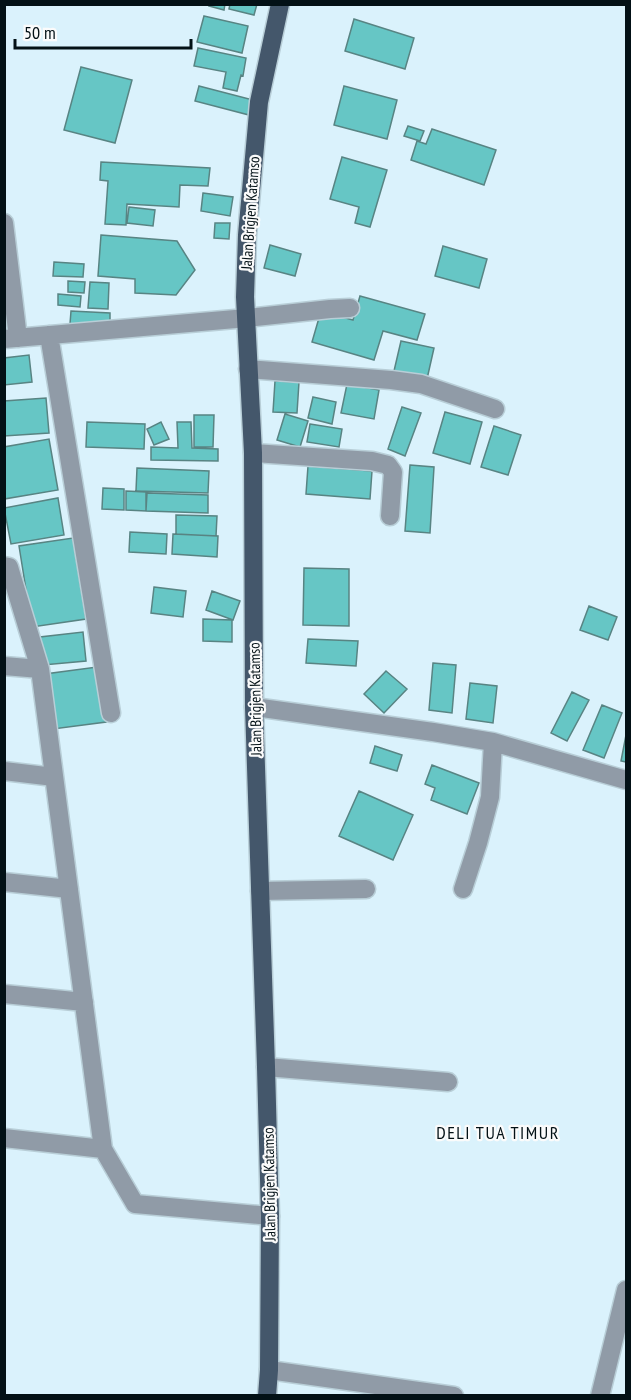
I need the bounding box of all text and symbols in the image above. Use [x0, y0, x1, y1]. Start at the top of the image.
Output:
scale bar [15, 12, 190, 50]
text: 50 m [24, 21, 56, 44]
street label: Jalan Brigjen Katamso [236, 156, 263, 271]
street label: Jalan Brigjen Katamso [245, 642, 266, 757]
district label: DELI TUA TIMUR [436, 1121, 560, 1144]
street label: Jalan Brigjen Katamso [259, 1127, 280, 1242]

